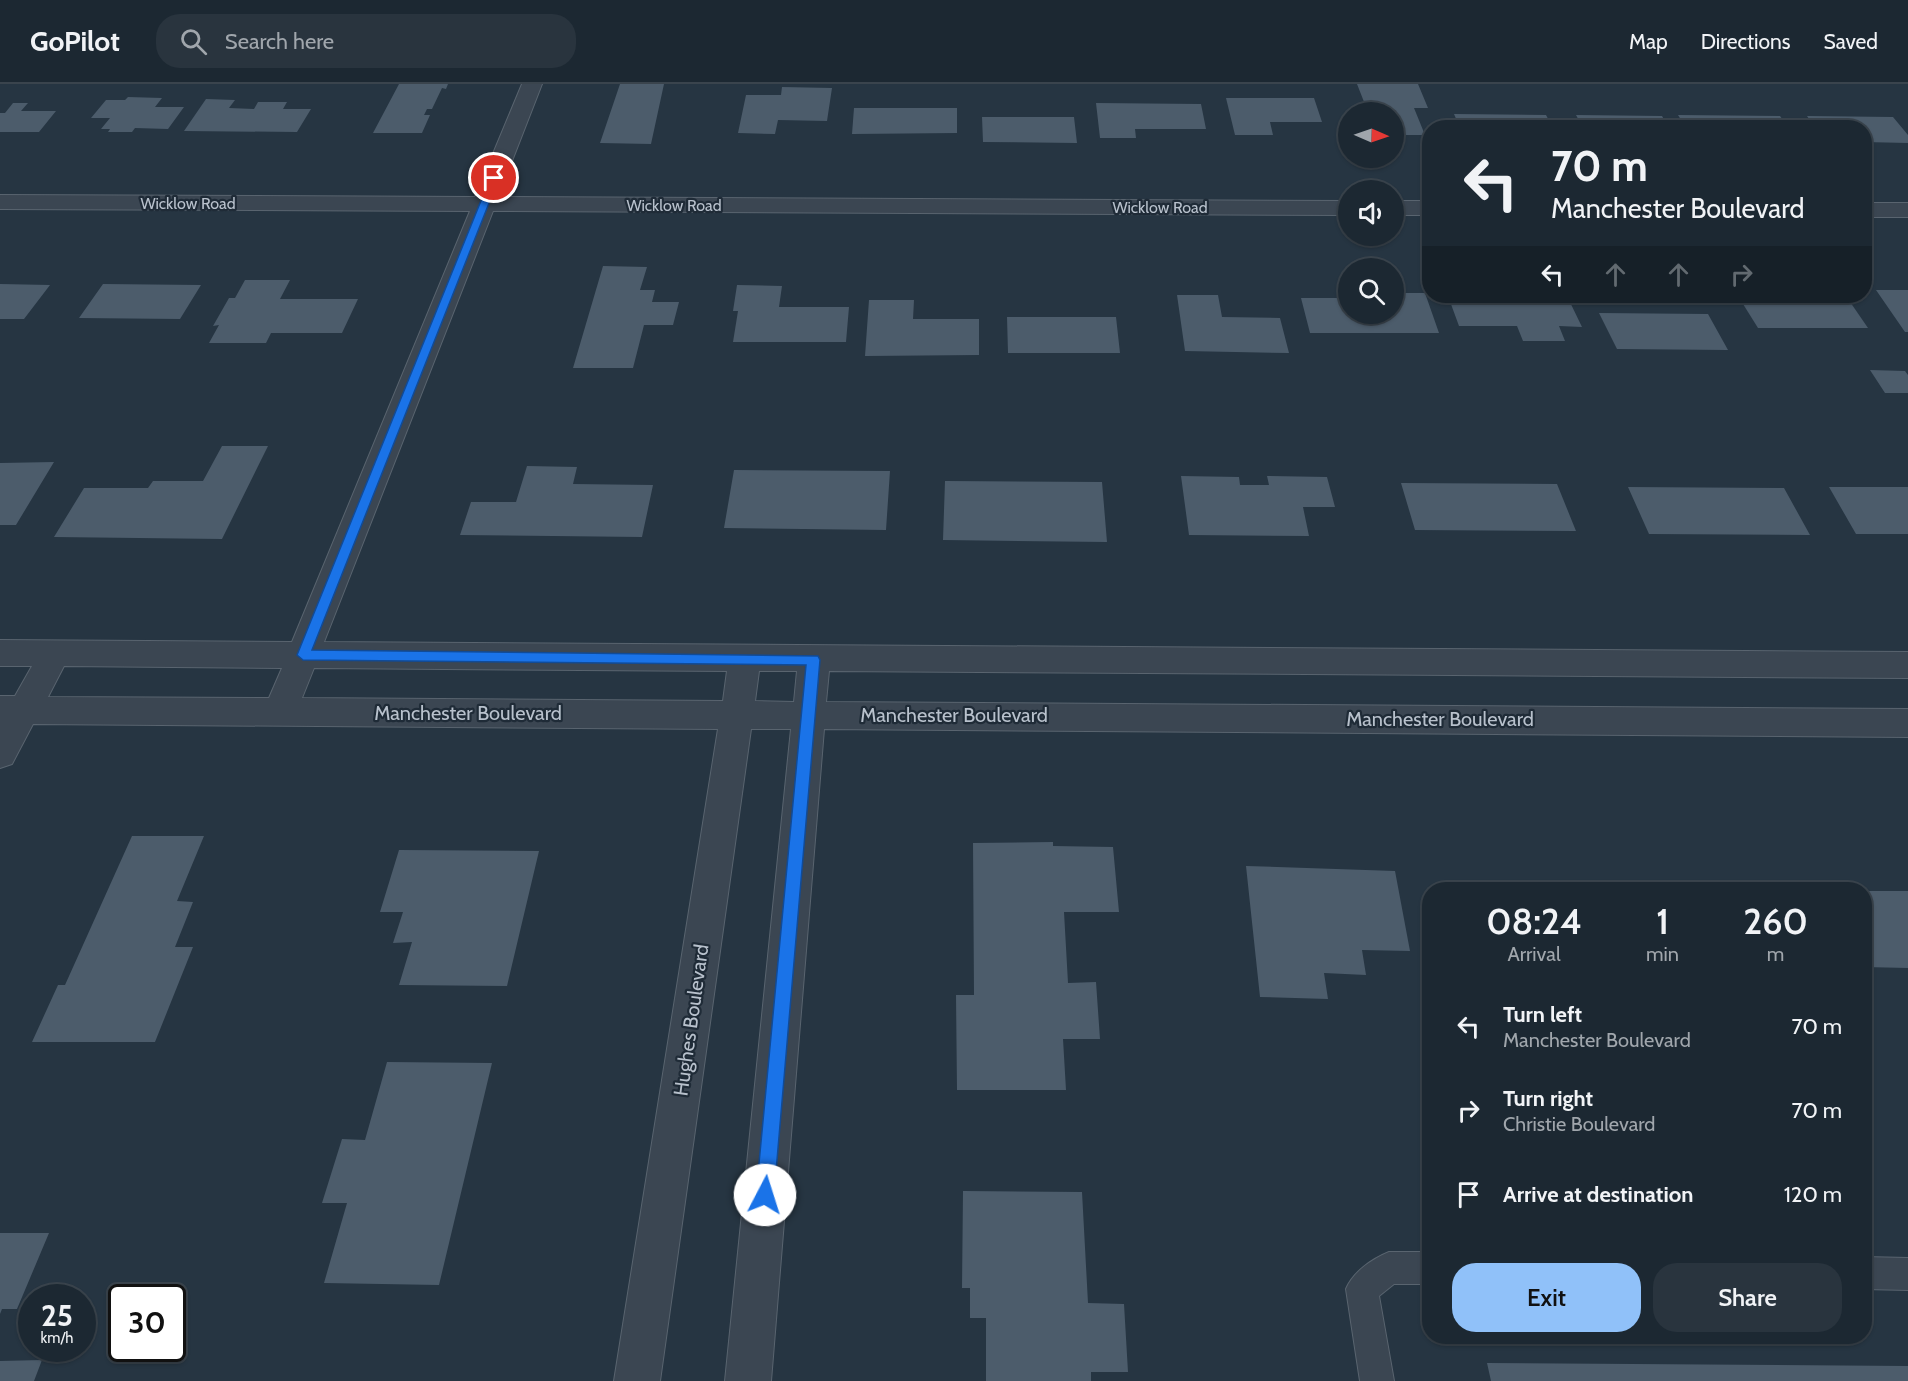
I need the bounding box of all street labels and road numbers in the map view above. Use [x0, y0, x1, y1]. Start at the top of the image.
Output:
street label: Wicklow Road [140, 194, 236, 213]
street label: Wicklow Road [626, 196, 722, 215]
street label: Wicklow Road [1112, 198, 1208, 217]
street label: Manchester Boulevard [374, 701, 562, 725]
street label: Manchester Boulevard [860, 703, 1048, 727]
street label: Manchester Boulevard [1346, 707, 1534, 731]
street label: Hughes Boulevard [668, 943, 714, 1097]

